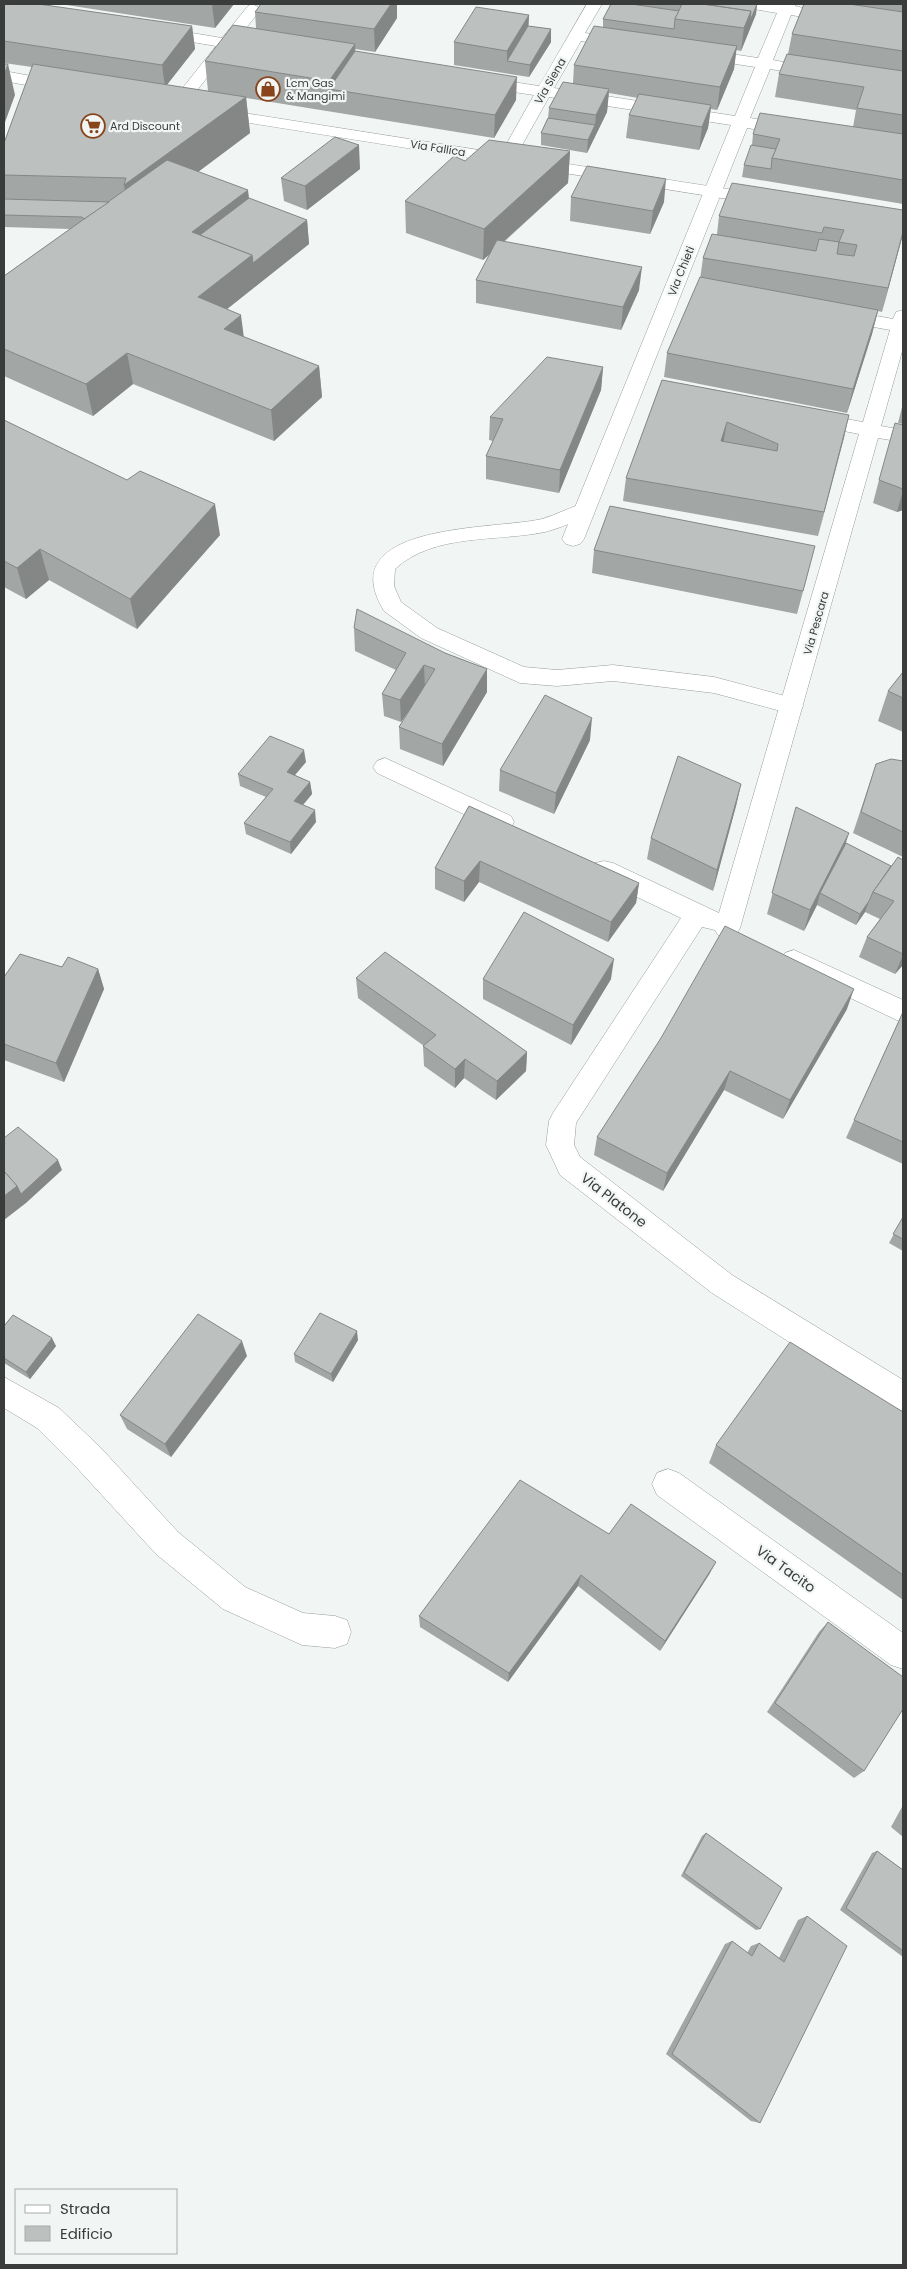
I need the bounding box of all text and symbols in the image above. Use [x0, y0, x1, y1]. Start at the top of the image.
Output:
street label: Via Siena [530, 55, 570, 107]
place label: Lcm Gas & Mangimi [286, 75, 345, 104]
shop icon: Lcm Gas & Mangimi [255, 76, 281, 102]
supermarket icon: Ard Discount [80, 113, 106, 139]
place label: Ard Discount [110, 118, 180, 134]
street label: Via Fallica [409, 136, 467, 160]
street label: Via Chieti [664, 243, 698, 298]
street label: Via Pescara [799, 590, 833, 656]
street label: Via Platone [577, 1168, 651, 1232]
street label: Via Tacito [752, 1541, 820, 1597]
legend [15, 2189, 178, 2254]
text: Strada [60, 2198, 110, 2219]
text: Edificio [60, 2223, 113, 2244]

